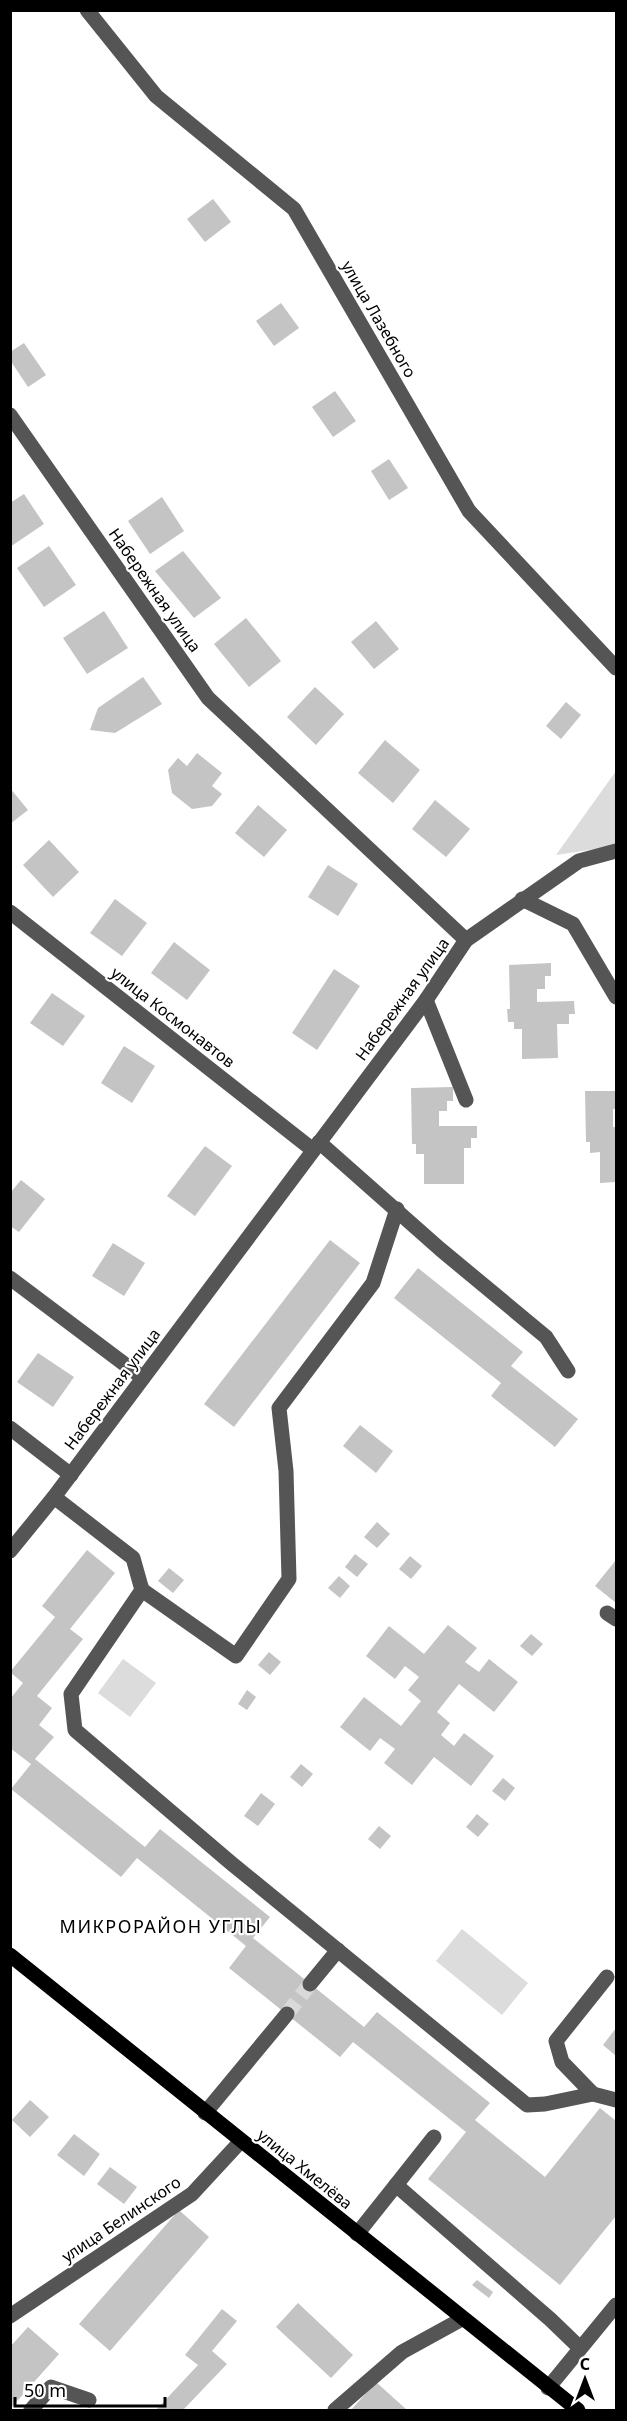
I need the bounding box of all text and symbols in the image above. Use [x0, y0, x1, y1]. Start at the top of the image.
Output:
street label: улица Лазебного [337, 257, 421, 381]
street label: Набережная улица [104, 523, 206, 657]
street label: Набережная улица [350, 933, 454, 1065]
street label: улица Космонавтов [106, 962, 240, 1072]
street label: Набережная улица [59, 1324, 165, 1454]
district label: МИКРОРАЙОН УГЛЫ [60, 1914, 262, 1938]
street label: улица Хмелёва [253, 2124, 357, 2214]
street label: улица Белинского [57, 2171, 185, 2267]
north arrow [555, 2349, 615, 2409]
text: С [580, 2353, 590, 2375]
scale bar [15, 2370, 165, 2408]
text: 50 m [24, 2378, 66, 2402]

